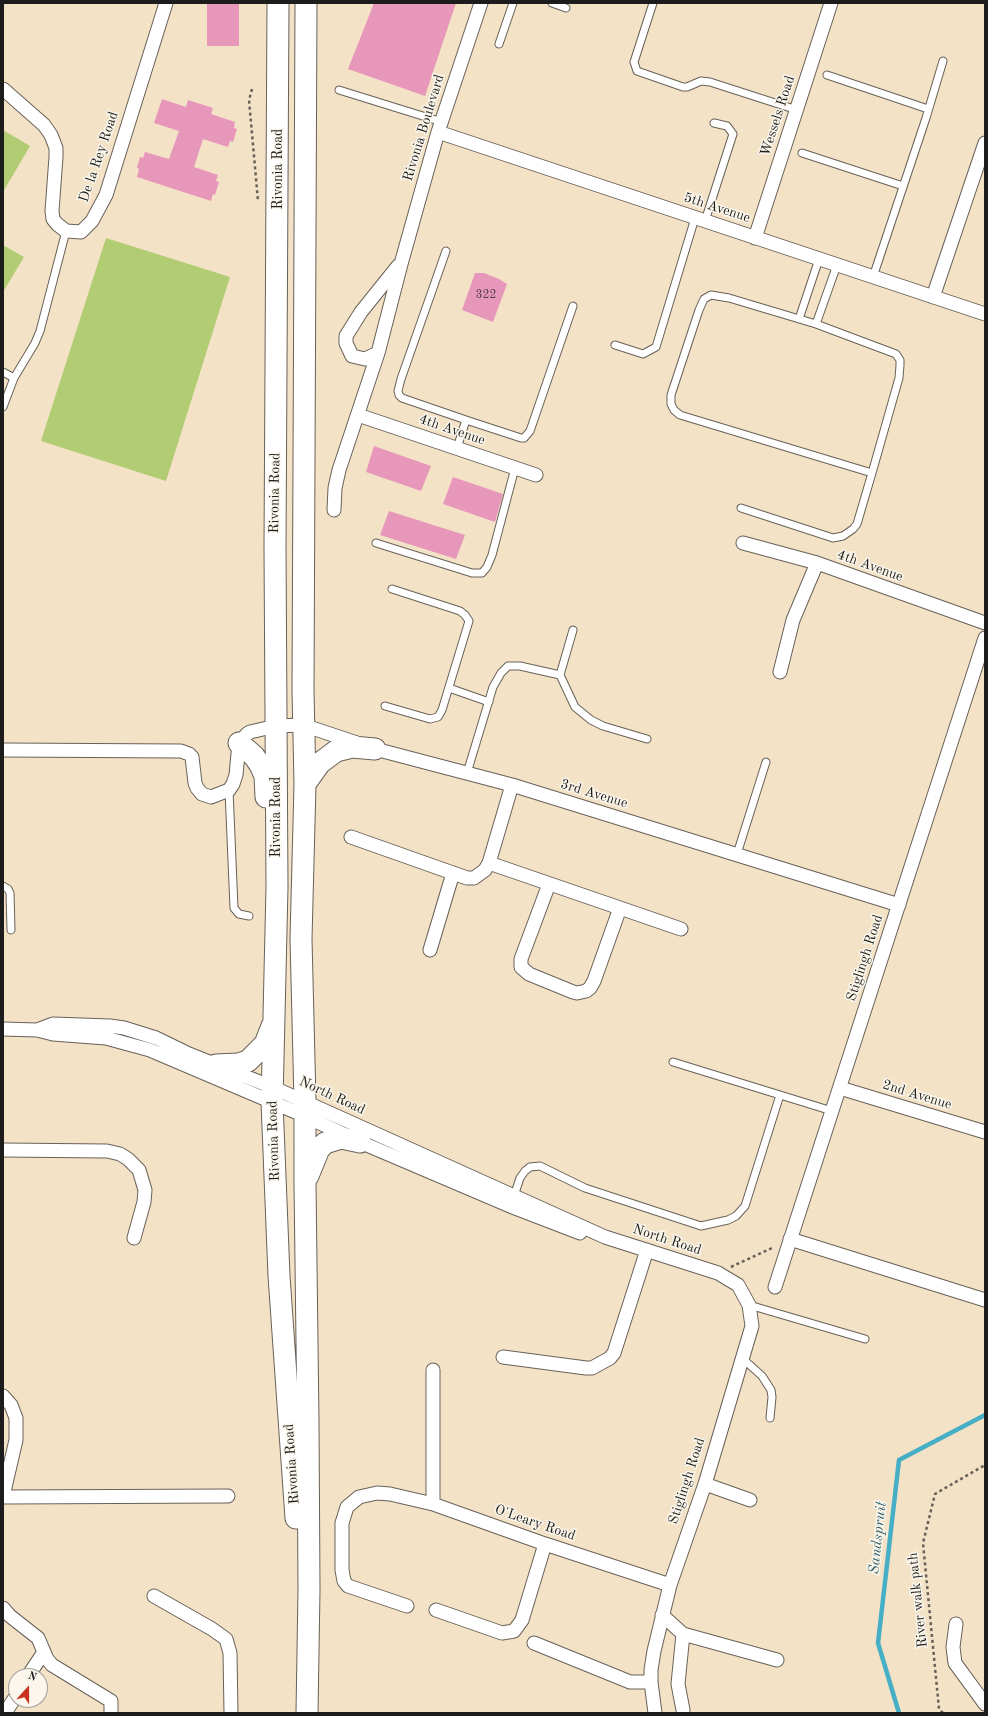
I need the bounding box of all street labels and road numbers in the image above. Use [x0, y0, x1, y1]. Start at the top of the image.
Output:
street label: Rivonia Boulevard [400, 73, 448, 183]
street label: Wessels Road [757, 74, 799, 158]
street label: De la Rey Road [76, 109, 122, 205]
street label: Rivonia Road [270, 129, 286, 209]
street label: 5th Avenue [682, 189, 752, 227]
street label: 4th Avenue [417, 411, 487, 449]
street label: Rivonia Road [266, 452, 284, 534]
street label: 4th Avenue [835, 546, 905, 586]
street label: 3rd Avenue [558, 776, 630, 812]
street label: Rivonia Road [268, 777, 284, 857]
street label: Stiglingh Road [843, 912, 887, 1004]
street label: North Road [296, 1073, 368, 1119]
street label: 2nd Avenue [880, 1077, 954, 1113]
street label: Rivonia Road [264, 1100, 284, 1182]
street label: North Road [631, 1221, 703, 1259]
street label: Rivonia Road [281, 1423, 303, 1505]
street label: Stiglingh Road [665, 1435, 709, 1527]
street label: O'Leary Road [492, 1501, 578, 1545]
street label: River walk path [905, 1552, 931, 1648]

